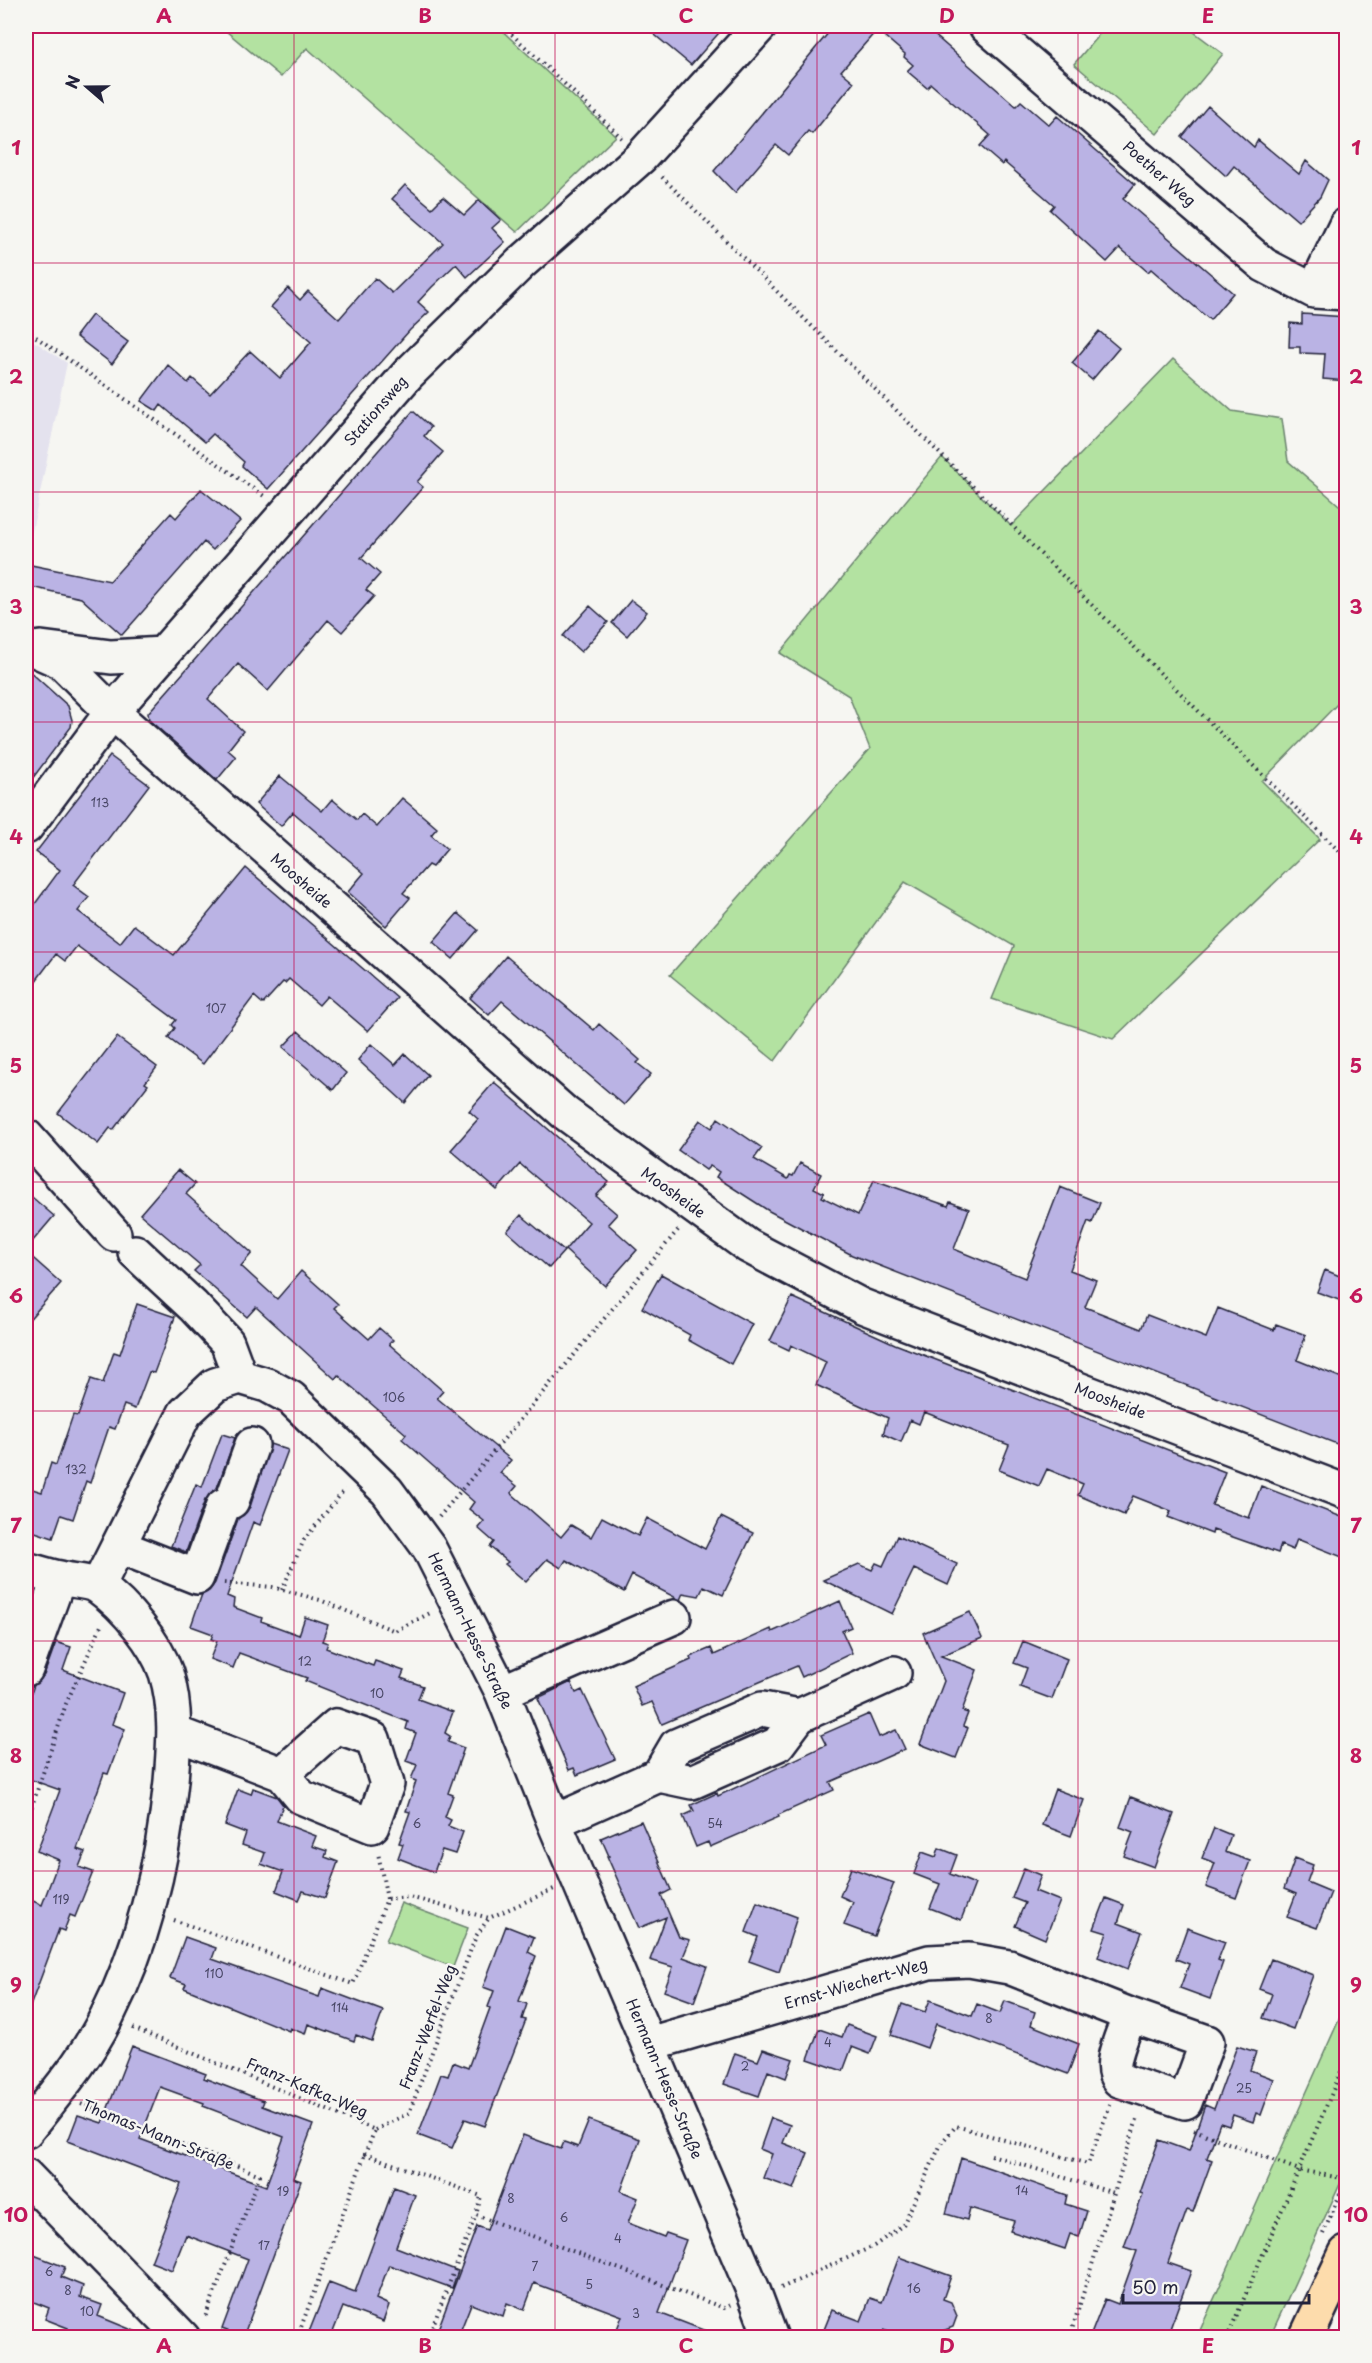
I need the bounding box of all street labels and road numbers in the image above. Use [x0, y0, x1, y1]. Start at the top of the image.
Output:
street label: Poether Weg [1118, 135, 1201, 211]
street label: Stationsweg [338, 370, 412, 450]
street label: Moosheide [266, 847, 338, 913]
street label: Moosheide [637, 1161, 711, 1223]
street label: Moosheide [1072, 1375, 1150, 1424]
street label: Hermann-Hesse-Straße [423, 1548, 519, 1713]
street label: Ernst-Wiechert-Weg [781, 1951, 930, 2014]
street label: Franz-Werfel-Weg [392, 1961, 461, 2092]
street label: Hermann-Hesse-Straße [621, 1995, 710, 2162]
street label: Franz-Kafka-Weg [243, 2051, 372, 2123]
street label: Thomas-Mann-Straße [79, 2093, 238, 2175]

